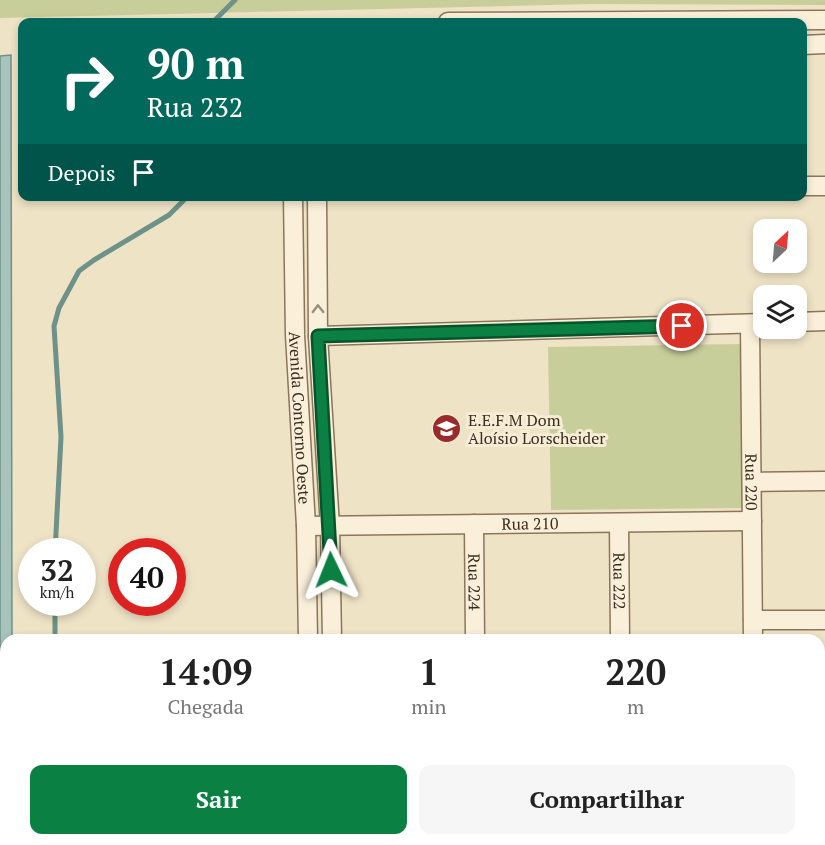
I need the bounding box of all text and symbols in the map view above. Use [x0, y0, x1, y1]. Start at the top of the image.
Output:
text: 90 m [147, 35, 245, 91]
icon: right [48, 42, 126, 120]
text: Rua 232 [147, 89, 243, 125]
icon: arrive [127, 156, 160, 189]
text: Depois [48, 158, 115, 187]
north arrow [753, 219, 807, 273]
map controls [753, 219, 807, 339]
button: layers [753, 285, 807, 339]
pin [656, 300, 707, 351]
one-way arrow [312, 305, 324, 314]
icon: arrive [665, 309, 698, 342]
street label: Avenida Contorno Oeste [284, 331, 316, 505]
place label: E.E.F.M Dom Aloísio Lorscheider [468, 409, 606, 449]
school or university icon: E.E.F.M Dom Aloísio Lorscheider [431, 413, 463, 445]
street label: Rua 220 [740, 453, 763, 511]
street label: Rua 210 [501, 512, 559, 535]
speed limit sign: 40 [108, 538, 186, 616]
position arrow [299, 538, 363, 602]
text: 32 [40, 550, 74, 590]
street label: Rua 222 [608, 552, 631, 610]
street label: Rua 224 [463, 553, 486, 611]
text: km/h [40, 582, 74, 602]
text: 14:09 [159, 648, 252, 695]
text: 1 [419, 648, 439, 695]
text: 220 [605, 648, 666, 695]
text: Chegada [167, 693, 244, 720]
text: min [411, 693, 446, 720]
text: m [627, 693, 644, 720]
button: Sair [30, 765, 407, 834]
button: Compartilhar [419, 765, 795, 834]

